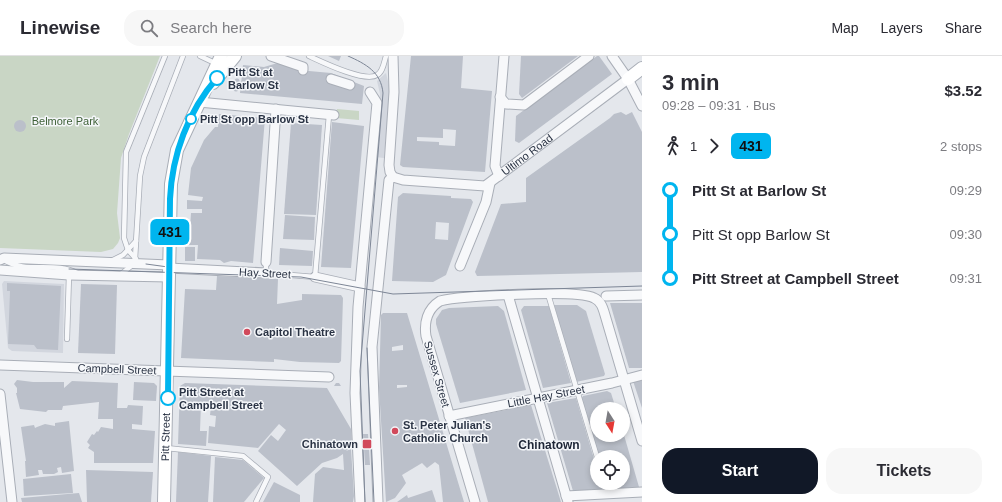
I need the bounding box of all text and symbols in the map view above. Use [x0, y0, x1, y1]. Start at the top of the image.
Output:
search box [124, 10, 404, 46]
text: Linewise [20, 17, 100, 38]
icon: search [138, 17, 160, 39]
text: Search here [170, 19, 252, 36]
text: Map [831, 20, 859, 36]
text: Layers [881, 20, 923, 36]
text: Share [945, 20, 982, 36]
place label: Pitt St at Barlow St [228, 66, 279, 91]
marker: Pitt St at Barlow St [209, 70, 225, 86]
text: 3 min [662, 70, 719, 95]
text: $3.52 [944, 82, 982, 99]
text: 09:28 – 09:31 · Bus [662, 98, 775, 113]
marker: Pitt St opp Barlow St [185, 113, 197, 125]
place label: Pitt St opp Barlow St [200, 113, 309, 125]
park label: Belmore Park [32, 115, 99, 127]
street label: Ultimo Road [499, 132, 555, 178]
icon: walk [662, 135, 684, 157]
icon: forward [703, 135, 725, 157]
text: 431 [739, 138, 763, 154]
text: 1 [690, 139, 697, 154]
text: 2 stops [940, 139, 982, 154]
text: Pitt St at Barlow St [692, 182, 826, 199]
text: 09:29 [949, 183, 982, 198]
line badge: 431 [147, 219, 193, 245]
text: 431 [158, 224, 182, 240]
text: Pitt St opp Barlow St [692, 226, 830, 243]
text: 09:30 [949, 227, 982, 242]
street label: Hay Street [239, 266, 291, 280]
text: Pitt Street at Campbell Street [692, 270, 899, 287]
text: 09:31 [949, 271, 982, 286]
place label: Capitol Theatre [255, 326, 335, 338]
marker: Capitol Theatre [242, 327, 252, 337]
street label: Sussex Street [422, 339, 452, 409]
street label: Campbell Street [77, 362, 157, 376]
street label: Little Hay Street [506, 383, 586, 409]
place label: Pitt Street at Campbell Street [179, 386, 263, 411]
marker: Pitt Street at Campbell Street [160, 390, 176, 406]
north arrow [590, 402, 630, 442]
map controls [590, 402, 630, 490]
street label: Pitt Street [159, 413, 172, 461]
place label: St. Peter Julian's Catholic Church [403, 419, 491, 444]
marker: St. Peter Julian's Catholic Church [390, 426, 400, 436]
place label: Chinatown [302, 438, 358, 450]
marker: Chinatown [361, 438, 373, 450]
district label: Chinatown [518, 438, 580, 452]
button: Start [662, 448, 818, 494]
button: Tickets [826, 448, 982, 494]
button: locate [590, 450, 630, 490]

